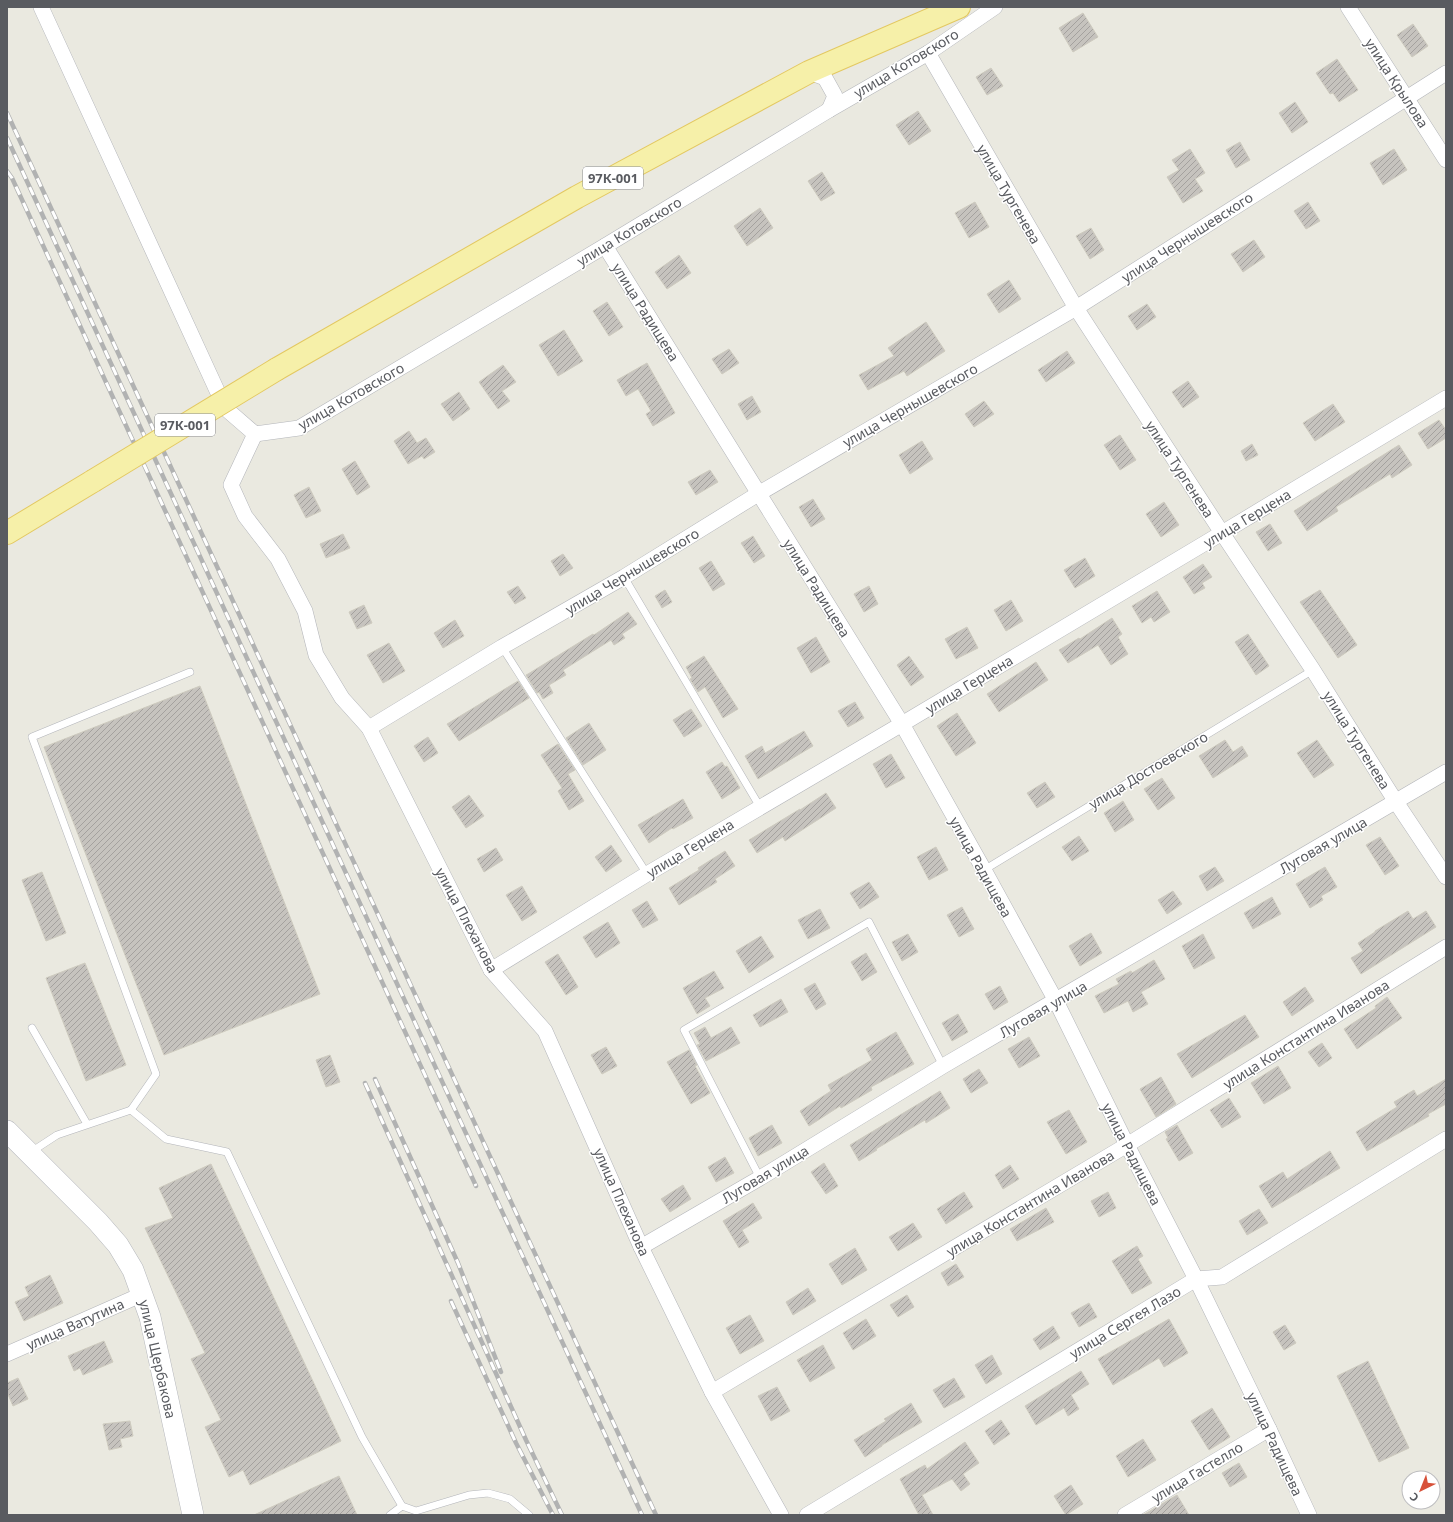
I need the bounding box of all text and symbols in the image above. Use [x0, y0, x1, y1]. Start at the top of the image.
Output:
street label: улица Котовского [850, 24, 962, 102]
street label: улица Крылова [1361, 34, 1433, 132]
street label: улица Тургенева [973, 141, 1045, 247]
road number: 97К-001 [583, 167, 643, 189]
street label: улица Чернышевского [1118, 187, 1256, 287]
street label: улица Котовского [573, 192, 685, 270]
street label: улица Радищева [608, 259, 684, 365]
street label: улица Котовского [295, 358, 407, 434]
street label: улица Чернышевского [839, 359, 981, 451]
road number: 97К-001 [155, 414, 215, 436]
street label: улица Тургенева [1141, 417, 1219, 521]
street label: улица Герцена [1200, 484, 1294, 552]
street label: улица Чернышевского [562, 523, 702, 619]
street label: улица Радищева [779, 535, 855, 641]
street label: улица Герцена [922, 650, 1016, 718]
street label: улица Тургенева [1319, 687, 1395, 793]
street label: улица Достоевского [1085, 727, 1211, 813]
street label: Луговая улица [1276, 812, 1370, 878]
street label: улица Радищева [945, 813, 1017, 921]
street label: улица Герцена [643, 814, 737, 882]
street label: улица Плеханова [431, 864, 503, 976]
street label: улица Константина Иванова [1219, 975, 1393, 1093]
street label: Луговая улица [996, 976, 1090, 1042]
street label: улица Радищева [1098, 1100, 1166, 1208]
street label: Луговая улица [718, 1141, 812, 1207]
street label: улица Плеханова [590, 1145, 654, 1259]
street label: улица Константина Иванова [943, 1145, 1117, 1261]
street label: улица Сергея Лазо [1066, 1281, 1184, 1363]
street label: улица Ватутина [23, 1294, 127, 1354]
street label: улица Щербакова [135, 1298, 181, 1420]
street label: улица Радищева [1243, 1389, 1307, 1499]
street label: улица Гастелло [1148, 1437, 1246, 1507]
north arrow [1401, 1470, 1441, 1510]
text: С [1406, 1490, 1422, 1506]

